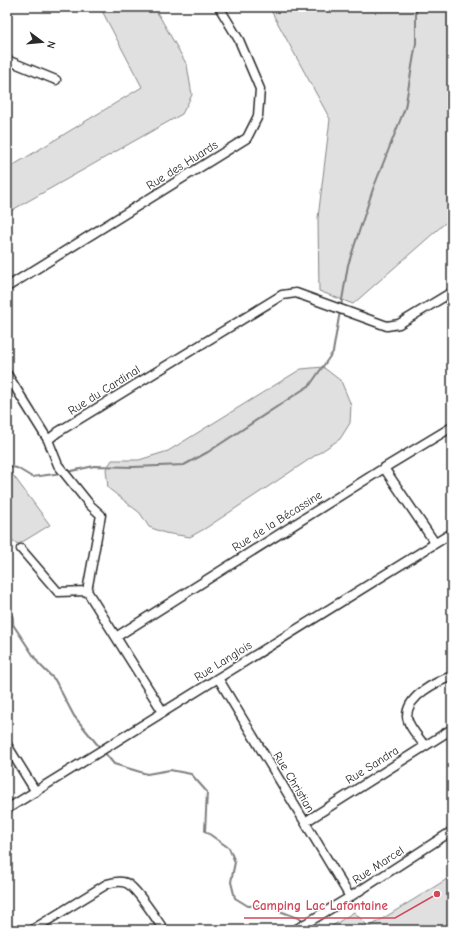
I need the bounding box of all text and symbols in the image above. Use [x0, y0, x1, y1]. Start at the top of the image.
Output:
north arrow [22, 22, 62, 62]
text: N [44, 39, 58, 50]
street label: Rue des Huards [144, 137, 220, 193]
street label: Rue du Cardinal [65, 362, 143, 418]
street label: Rue de la Bécassine [229, 488, 325, 554]
street label: Rue Langlois [192, 638, 254, 684]
street label: Rue Sandra [343, 743, 401, 787]
street label: Rue Christian [270, 749, 318, 815]
street label: Rue Marcel [350, 843, 406, 887]
callout: Camping Lac Lafontaine [244, 893, 395, 918]
text: Camping Lac Lafontaine [252, 898, 388, 913]

